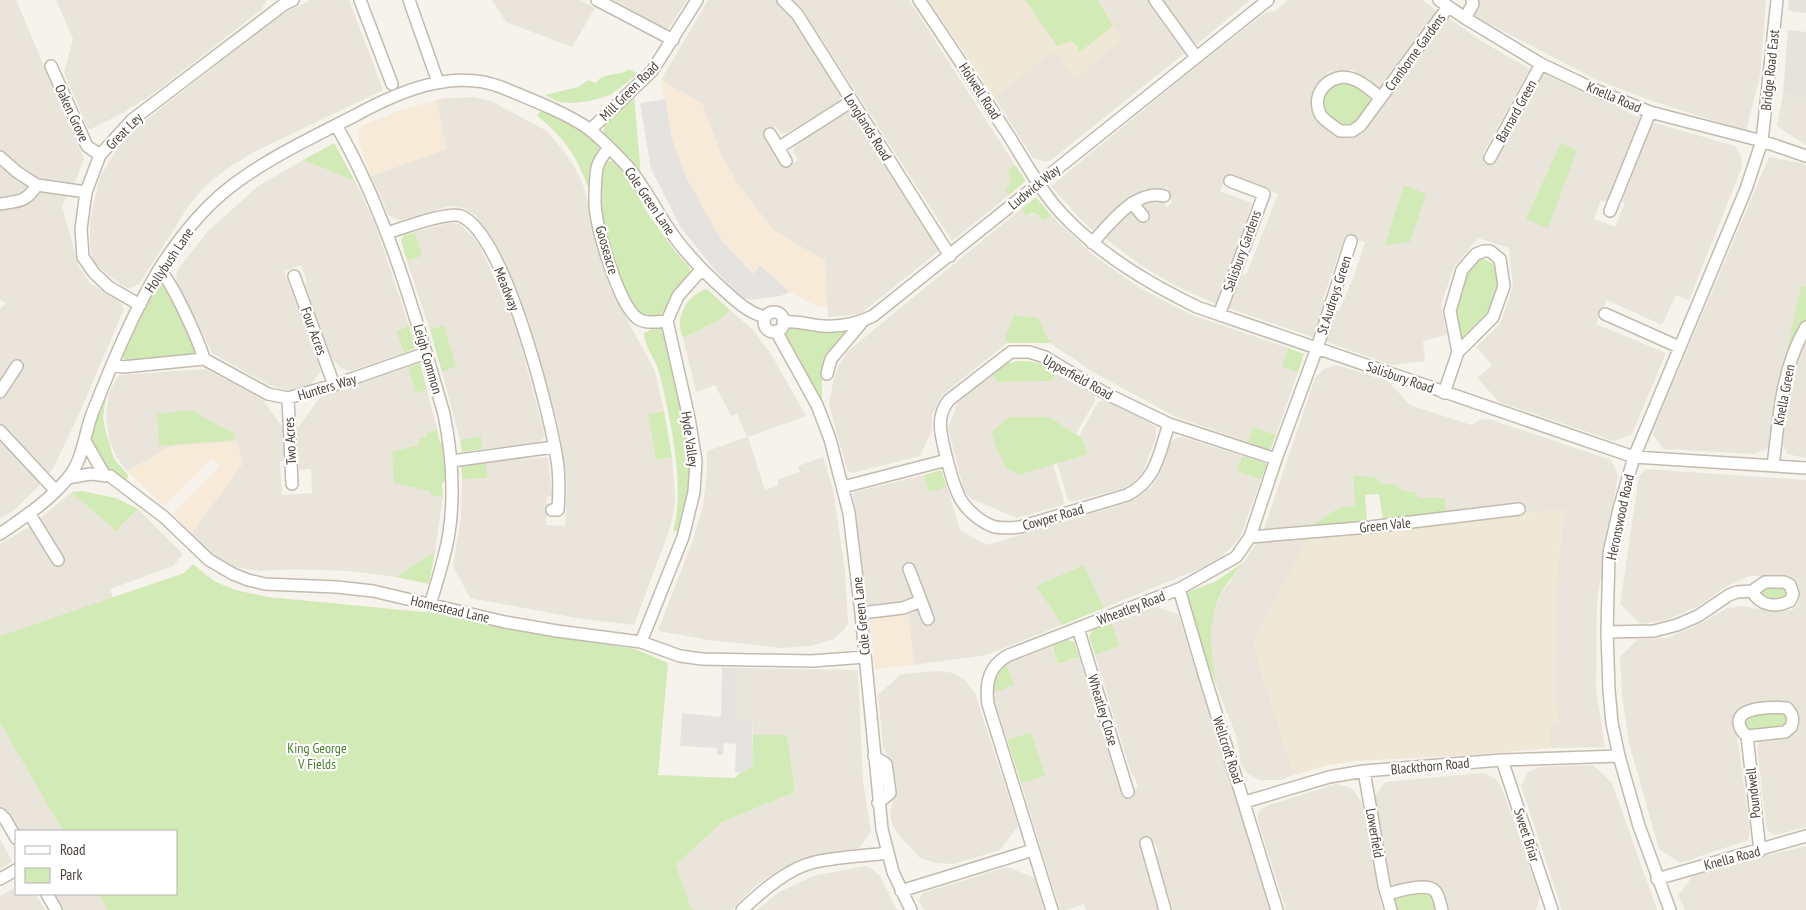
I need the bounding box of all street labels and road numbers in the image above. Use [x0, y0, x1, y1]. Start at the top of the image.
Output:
street label: Cranborne Gardens [1381, 9, 1449, 94]
street label: Bridge Road East [1757, 28, 1783, 111]
street label: Mill Green Road [596, 58, 662, 124]
street label: Holwell Road [955, 59, 1005, 123]
street label: Barnard Green [1491, 76, 1541, 146]
street label: Knella Road [1584, 77, 1644, 117]
street label: Oaken Grove [51, 81, 93, 145]
street label: Longlands Road [840, 90, 896, 164]
street label: Great Ley [102, 108, 147, 153]
street label: Ludwick Way [1004, 160, 1064, 213]
street label: Cole Green Lane [621, 163, 680, 239]
street label: Salisbury Gardens [1219, 208, 1265, 294]
street label: Hollybush Lane [141, 224, 197, 296]
street label: Gooseacre [591, 224, 623, 277]
street label: St Audreys Green [1313, 253, 1355, 337]
street label: Meadway [490, 265, 524, 314]
street label: Four Acres [297, 304, 331, 358]
street label: Leigh Common [409, 322, 447, 396]
street label: Upperfield Road [1040, 350, 1116, 404]
street label: Salisbury Road [1364, 357, 1436, 397]
street label: Knella Green [1769, 363, 1799, 427]
street label: Hunters Way [296, 369, 359, 404]
street label: Hyde Valley [677, 410, 703, 469]
street label: Two Acres [280, 417, 300, 465]
street label: Heronswood Road [1602, 472, 1638, 562]
street label: Cowper Road [1020, 500, 1086, 534]
street label: Green Vale [1358, 513, 1412, 537]
street label: Cole Green Lane [848, 576, 874, 656]
street label: Wheatley Road [1094, 587, 1168, 629]
street label: Homestead Lane [409, 591, 491, 627]
street label: Wheatley Close [1084, 672, 1122, 748]
street label: Wellcroft Road [1209, 714, 1247, 786]
street label: Blackthorn Road [1390, 754, 1470, 778]
street label: Poundwell [1741, 766, 1765, 819]
street label: Sweet Briar [1510, 806, 1544, 864]
street label: Lowerfield [1362, 807, 1388, 859]
street label: Knella Road [1702, 842, 1762, 874]

